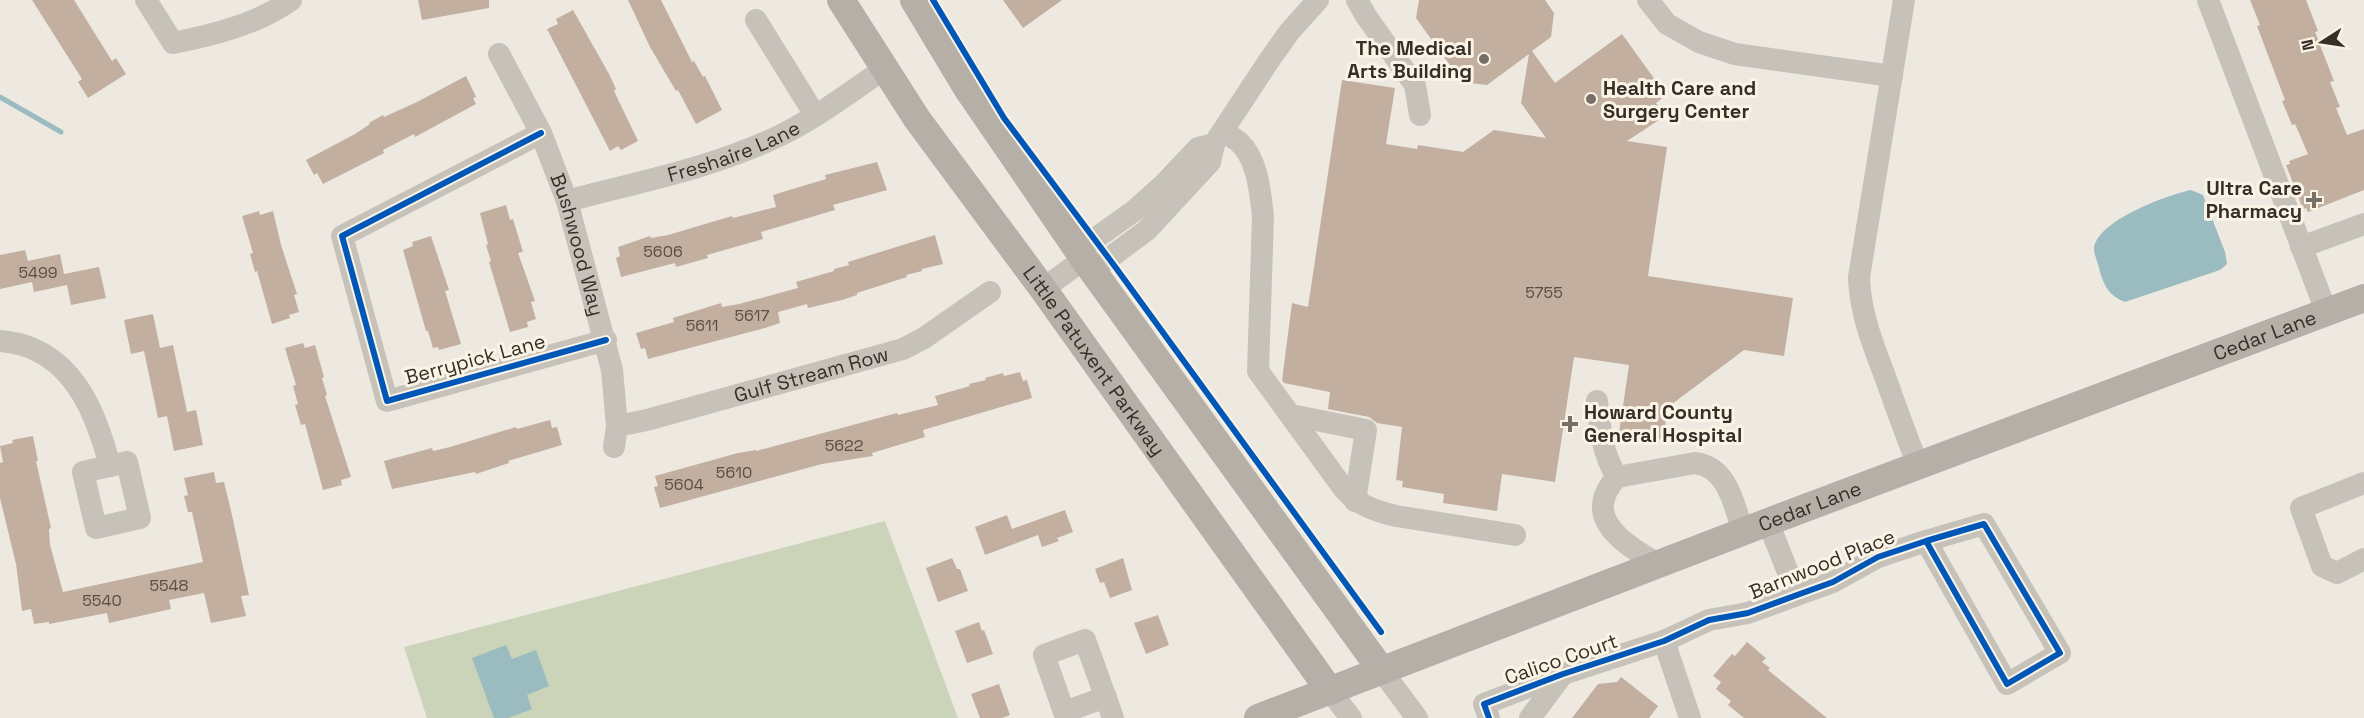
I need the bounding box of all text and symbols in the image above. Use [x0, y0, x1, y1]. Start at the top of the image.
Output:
north arrow [2292, 12, 2352, 72]
place label: The Medical Arts Building [1347, 35, 1472, 84]
text: N [2296, 38, 2319, 52]
marker: The Medical Arts Building [1477, 52, 1491, 66]
place label: Health Care and Surgery Center [1603, 75, 1756, 124]
marker: Health Care and Surgery Center [1584, 92, 1598, 106]
street label: Freshaire Lane [664, 114, 804, 188]
street label: Bushwood Way [544, 169, 610, 319]
place label: Ultra Care Pharmacy [2206, 175, 2302, 224]
marker: Ultra Care Pharmacy [2307, 193, 2321, 207]
house number: 5606 [643, 241, 683, 262]
street label: Little Patuxent Parkway [1017, 261, 1171, 461]
house number: 5499 [18, 262, 58, 283]
house number: 5755 [1525, 282, 1563, 303]
street label: Cedar Lane [2209, 304, 2320, 367]
house number: 5617 [734, 305, 770, 326]
house number: 5611 [686, 315, 718, 336]
street label: Berrypick Lane [402, 328, 548, 390]
street label: Gulf Stream Row [731, 341, 892, 408]
place label: Howard County General Hospital [1584, 399, 1742, 448]
marker: Howard County General Hospital [1561, 415, 1579, 433]
house number: 5622 [825, 435, 863, 456]
house number: 5610 [716, 462, 752, 483]
house number: 5604 [664, 474, 704, 495]
street label: Cedar Lane [1754, 475, 1865, 538]
street label: Barnwood Place [1745, 523, 1899, 605]
house number: 5548 [149, 575, 189, 596]
house number: 5540 [82, 590, 122, 611]
street label: Calico Court [1501, 628, 1621, 690]

